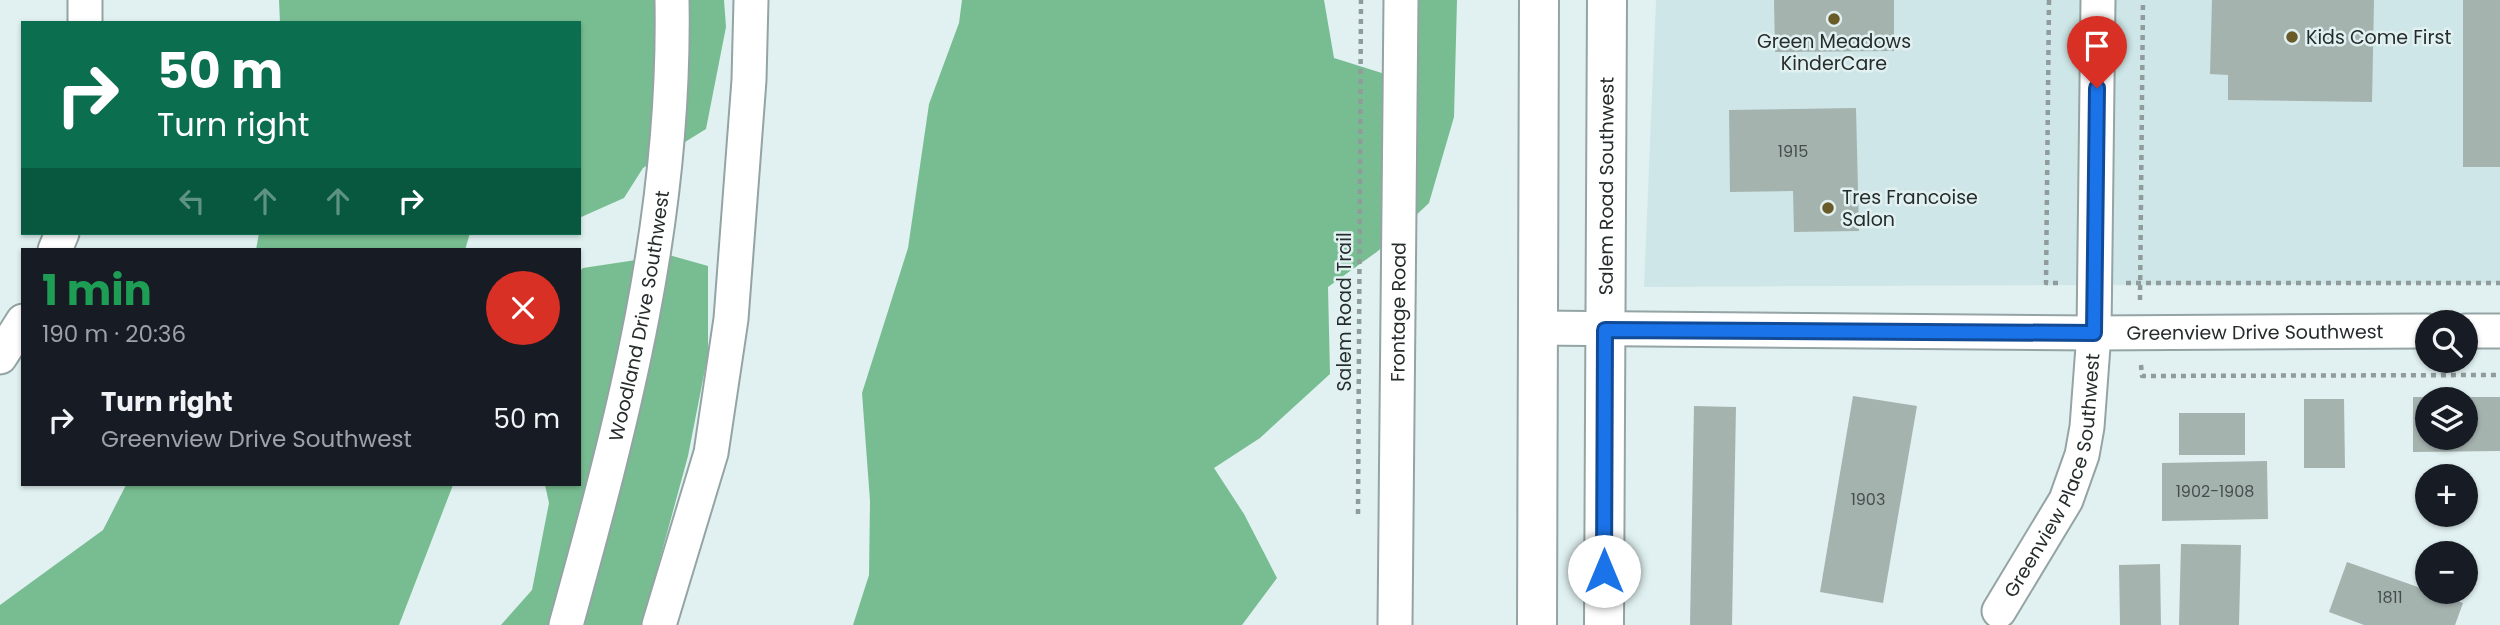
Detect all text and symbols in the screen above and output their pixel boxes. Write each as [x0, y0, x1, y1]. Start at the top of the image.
marker: Green Meadows KinderCare [1826, 11, 1842, 27]
pin [2067, 16, 2127, 88]
place label: Kids Come First [2306, 24, 2451, 51]
icon: arrive [2078, 27, 2116, 65]
place label: Green Meadows KinderCare [1757, 28, 1911, 77]
marker: Kids Come First [2284, 29, 2300, 45]
text: 50 m [157, 37, 283, 105]
icon: right [42, 49, 133, 140]
street label: Salem Road Southwest [1593, 77, 1621, 295]
text: Turn right [157, 102, 309, 147]
house number: 1915 [1778, 140, 1808, 163]
icon: left [173, 182, 211, 220]
icon: ahead [246, 182, 284, 220]
icon: ahead [319, 182, 357, 220]
icon: right [392, 182, 430, 220]
place label: Tres Francoise Salon [1842, 184, 1978, 233]
street label: Woodland Drive Southwest [602, 189, 676, 444]
marker: Tres Francoise Salon [1820, 200, 1836, 216]
street label: Salem Road Trail [1331, 232, 1358, 392]
street label: Frontage Road [1384, 242, 1413, 382]
text: 1 min [42, 261, 152, 320]
button: close [486, 271, 560, 345]
map controls [2415, 310, 2478, 604]
button: search [2415, 310, 2478, 373]
text: 190 m · 20:36 [42, 318, 186, 350]
street label: Greenview Drive Southwest [2126, 318, 2384, 347]
street label: Greenview Place Southwest [1997, 352, 2106, 602]
text: Turn right [101, 384, 233, 420]
button: layers [2415, 387, 2478, 450]
icon: right [42, 401, 80, 439]
text: 50 m [494, 401, 560, 437]
text: Greenview Drive Southwest [101, 423, 412, 455]
button: + [2415, 464, 2478, 527]
house number: 1902-1908 [2176, 480, 2254, 503]
house number: 1903 [1851, 488, 1885, 511]
position arrow [1567, 534, 1641, 608]
button: − [2415, 541, 2478, 604]
house number: 1811 [2377, 586, 2403, 609]

